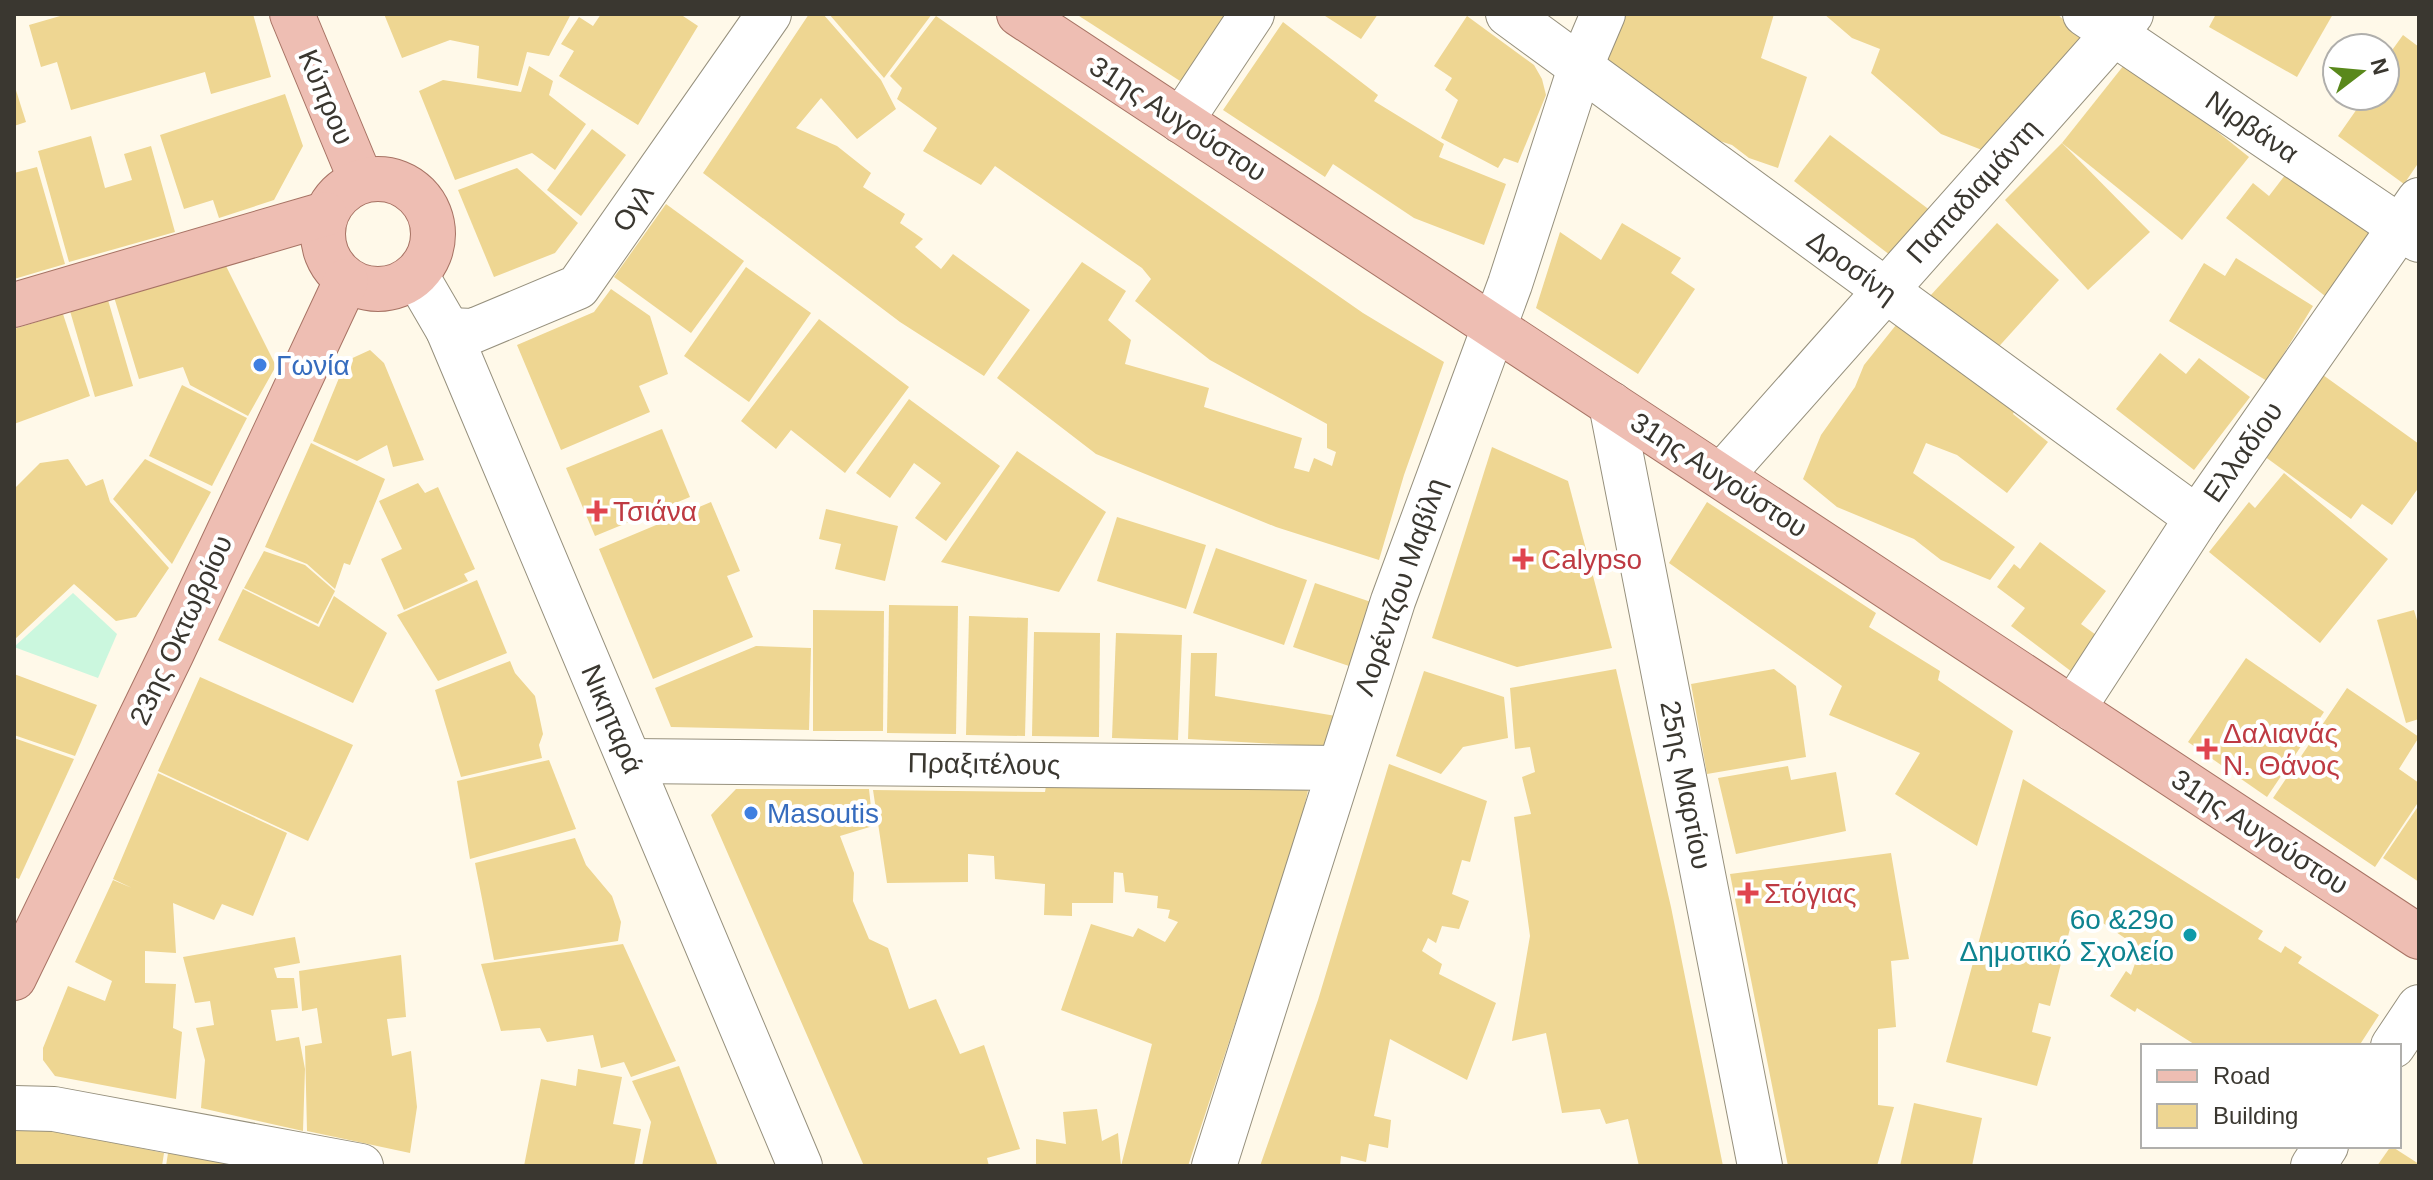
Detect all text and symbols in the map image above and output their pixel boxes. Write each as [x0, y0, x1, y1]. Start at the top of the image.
north arrow [2321, 32, 2401, 112]
street label: Κύπρου [292, 45, 360, 149]
street label: 31ης Αυγούστου [1084, 50, 1272, 188]
text: N [2366, 56, 2394, 78]
street label: Νιρβάνα [2200, 85, 2304, 169]
street label: Παπαδιαμάντη [1900, 113, 2046, 269]
street label: Ογλ [606, 179, 660, 237]
street label: Δροσίνη [1801, 224, 1903, 310]
place label: Γωνία [276, 350, 350, 381]
marker: Γωνία [251, 356, 269, 374]
street label: Ελλαδίου [2197, 396, 2289, 508]
street label: 31ης Αυγούστου [1625, 406, 1813, 544]
street label: Λορέντζου Μαβίλη [1348, 474, 1452, 700]
place label: Τσιάνα [613, 496, 697, 527]
marker: Τσιάνα [588, 502, 606, 520]
street label: 23ης Οκτωβρίου [124, 530, 238, 730]
place label: Calypso [1541, 544, 1642, 575]
marker: Calypso [1512, 548, 1534, 570]
street label: Νικηταρά [575, 660, 649, 778]
street label: 25ης Μαρτίου [1654, 698, 1718, 872]
place label: Δαλιανάς Ν. Θάνος [2223, 718, 2340, 781]
marker: Δαλιανάς Ν. Θάνος [2198, 740, 2216, 758]
street label: Πραξιτέλους [907, 747, 1061, 781]
street label: 31ης Αυγούστου [2166, 763, 2354, 901]
place label: Masoutis [767, 798, 879, 829]
marker: Masoutis [742, 804, 760, 822]
place label: Στόγιας [1764, 878, 1857, 909]
marker: Στόγιας [1739, 884, 1757, 902]
place label: 6ο &29ο Δημοτικό Σχολείο [1960, 904, 2174, 967]
marker: 6ο &29ο Δημοτικό Σχολείο [2181, 926, 2199, 944]
legend [2141, 1044, 2401, 1148]
text: Road [2213, 1062, 2270, 1089]
text: Building [2213, 1102, 2298, 1129]

